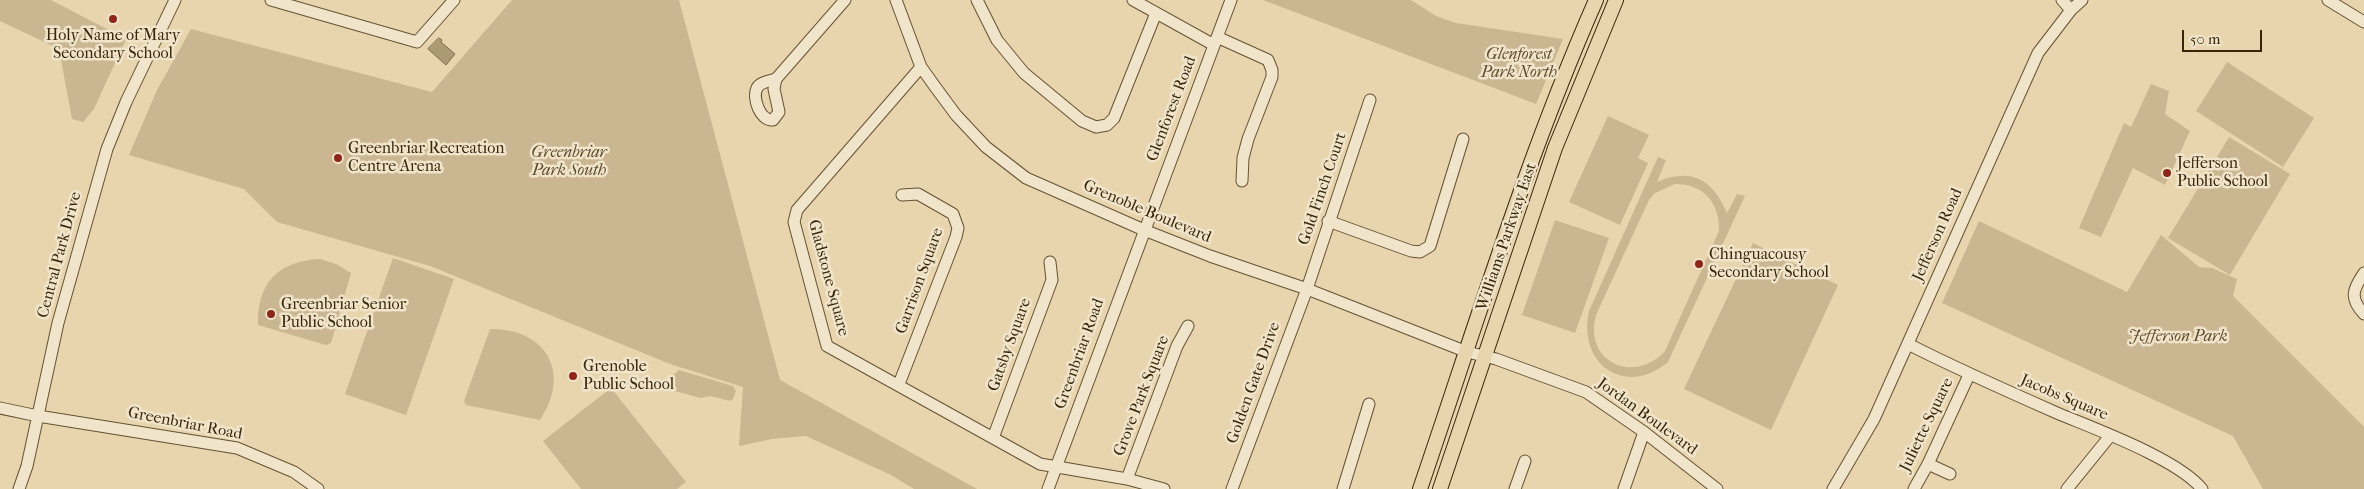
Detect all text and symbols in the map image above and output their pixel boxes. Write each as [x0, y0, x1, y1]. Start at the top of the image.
marker: Holy Name of Mary Secondary School [107, 13, 119, 25]
scale bar [2184, 20, 2264, 52]
place label: Holy Name of Mary Secondary School [46, 26, 180, 64]
text: 50 m [2190, 30, 2220, 48]
park label: Glenforest Park North [1481, 45, 1557, 83]
street label: Glenforest Road [1143, 54, 1201, 164]
street label: Gold Finch Court [1295, 130, 1351, 248]
place label: Greenbriar Recreation Centre Arena [348, 139, 505, 177]
park label: Greenbriar Park South [531, 143, 607, 181]
marker: Greenbriar Recreation Centre Arena [332, 152, 344, 164]
place label: Jefferson Public School [2177, 154, 2268, 192]
street label: Williams Parkway East [1473, 160, 1541, 314]
marker: Jefferson Public School [2161, 167, 2173, 179]
street label: Grenoble Boulevard [1080, 176, 1214, 248]
street label: Jefferson Road [1909, 185, 1967, 285]
street label: Central Park Drive [34, 190, 86, 320]
street label: Gladstone Square [803, 218, 853, 338]
street label: Garrison Square [892, 225, 948, 337]
place label: Chinguacousy Secondary School [1709, 245, 1829, 283]
marker: Chinguacousy Secondary School [1693, 258, 1705, 270]
place label: Greenbriar Senior Public School [281, 295, 406, 333]
street label: Gatsby Square [984, 296, 1036, 394]
street label: Greenbriar Road [1051, 296, 1109, 412]
marker: Greenbriar Senior Public School [265, 308, 277, 320]
street label: Golden Gate Drive [1223, 320, 1285, 446]
park label: Jefferson Park [2128, 327, 2228, 347]
street label: Grove Park Square [1110, 333, 1174, 459]
place label: Grenoble Public School [583, 357, 674, 395]
marker: Grenoble Public School [567, 370, 579, 382]
street label: Jacobs Square [2017, 371, 2111, 425]
street label: Jordan Boulevard [1593, 374, 1701, 460]
street label: Juliette Square [1896, 375, 1958, 475]
street label: Greenbriar Road [126, 403, 244, 445]

